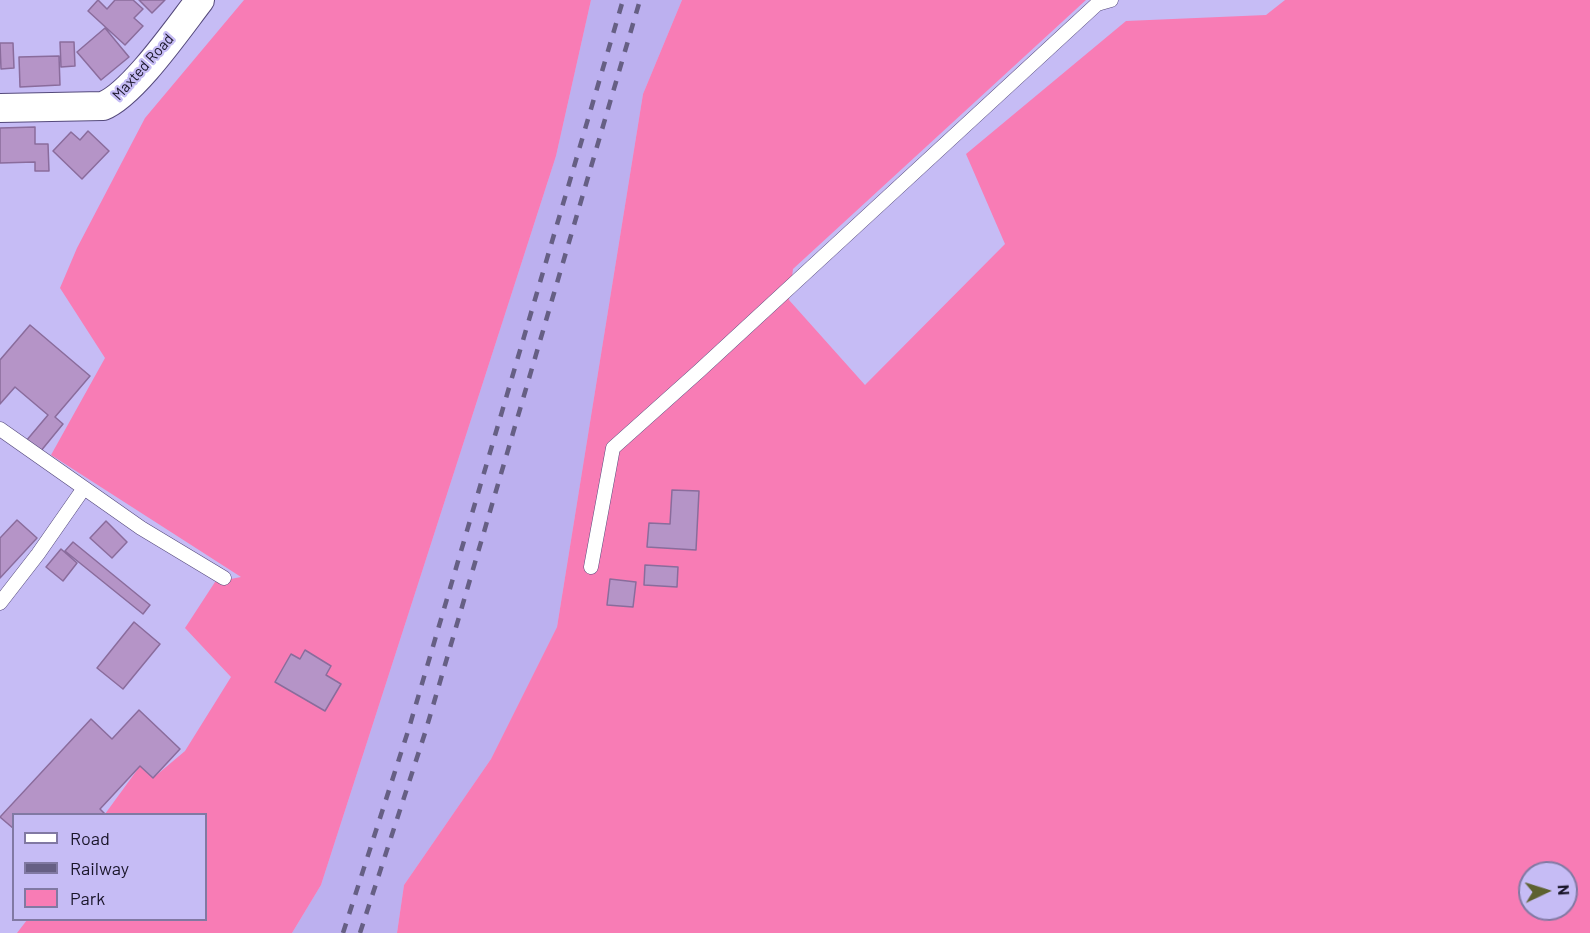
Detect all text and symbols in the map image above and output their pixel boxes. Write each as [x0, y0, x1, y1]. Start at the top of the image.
street label: Maxted Road [108, 30, 178, 104]
legend [12, 813, 207, 921]
text: Road [70, 827, 110, 849]
text: Railway [70, 857, 129, 879]
north arrow [1518, 861, 1578, 921]
text: N [1555, 884, 1574, 896]
text: Park [70, 887, 105, 909]

